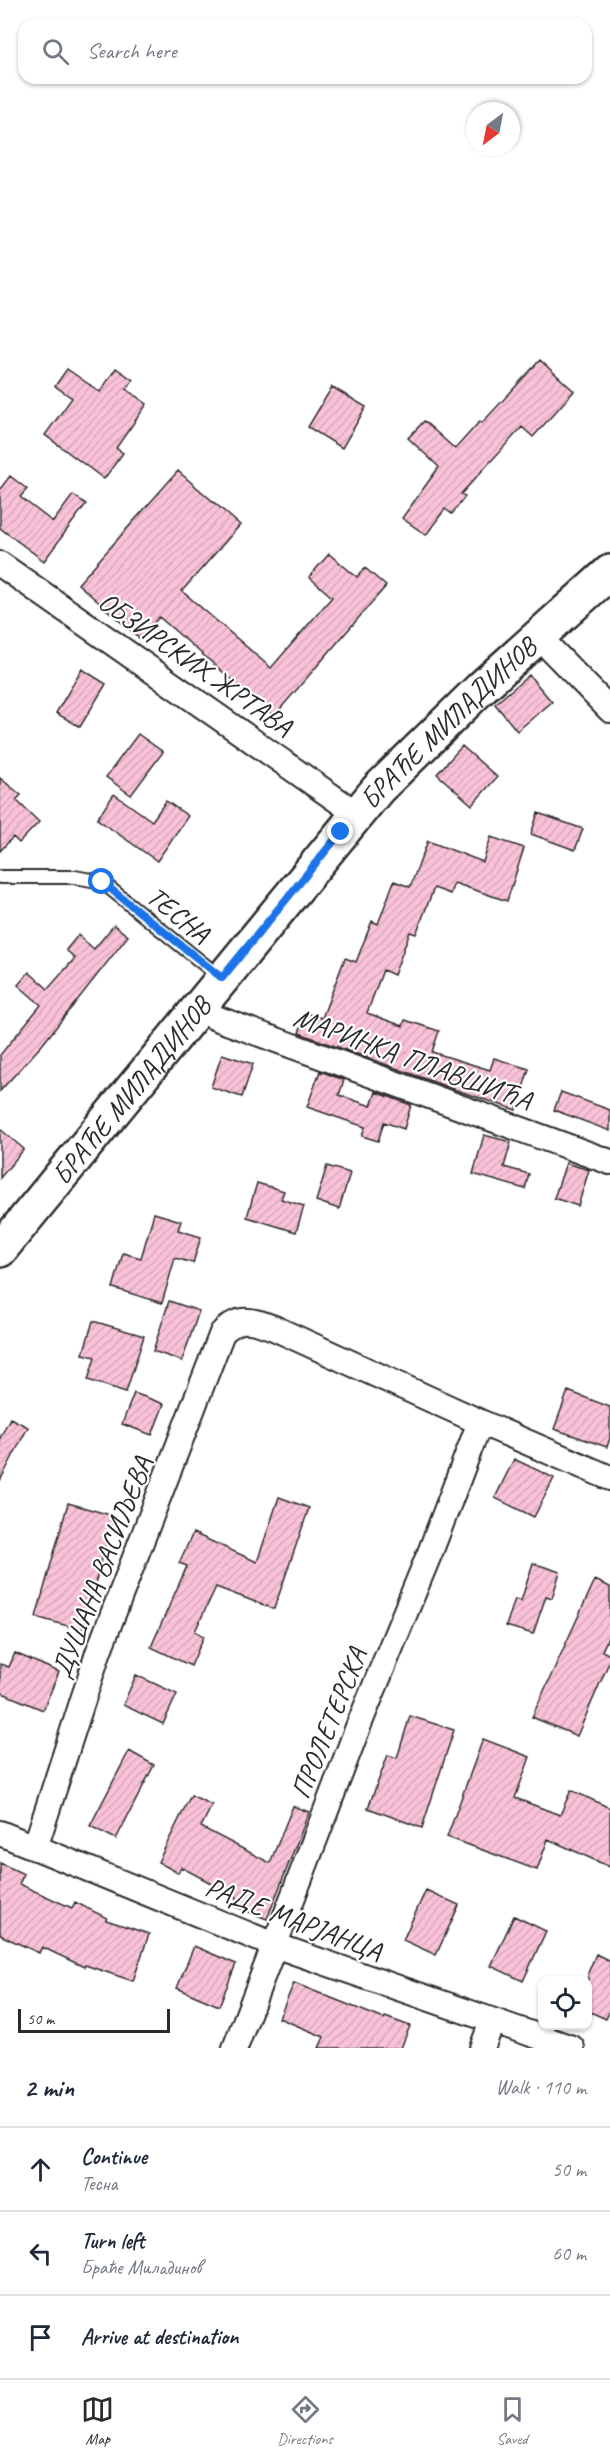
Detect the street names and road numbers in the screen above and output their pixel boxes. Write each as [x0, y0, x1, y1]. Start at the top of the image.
street label: ОБЗИРСКИХ ЖРТАВА [92, 583, 300, 744]
street label: БРАЋЕ МИЛАДИНОВ [352, 628, 546, 816]
street label: ТЕСНА [140, 878, 218, 951]
street label: БРАЋЕ МИЛАДИНОВ [44, 987, 220, 1192]
street label: МАРИНКА ПЛАВШИЋА [289, 999, 538, 1118]
street label: ДУШАНА ВАСИЉЕВА [43, 1451, 160, 1683]
street label: ПРОЛЕТЕРСКА [282, 1641, 375, 1804]
street label: РАДЕ МАРЈАНЦА [201, 1869, 388, 1969]

